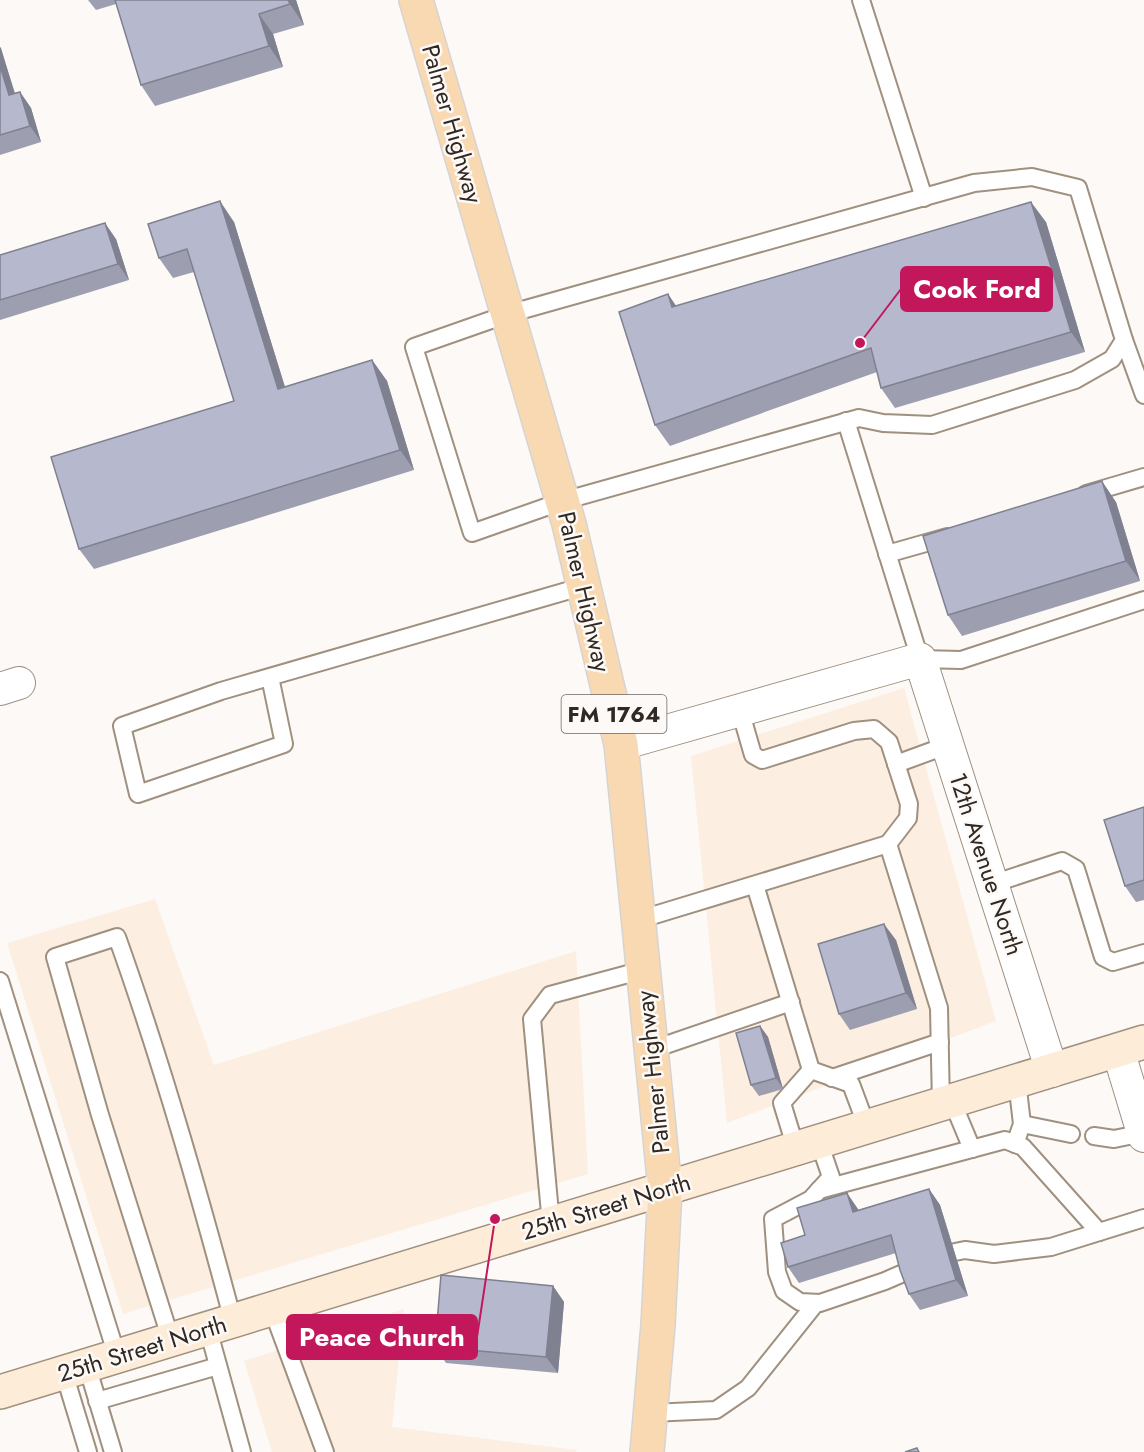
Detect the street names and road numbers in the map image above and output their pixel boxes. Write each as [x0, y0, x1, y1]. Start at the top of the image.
street label: Palmer Highway [413, 40, 492, 208]
street label: Palmer Highway [549, 508, 620, 676]
road number: FM 1764 [562, 695, 666, 733]
street label: 12th Avenue North [940, 768, 1033, 960]
street label: Palmer Highway [626, 988, 678, 1155]
street label: 25th Street North [517, 1164, 695, 1249]
street label: 25th Street North [53, 1306, 231, 1391]

